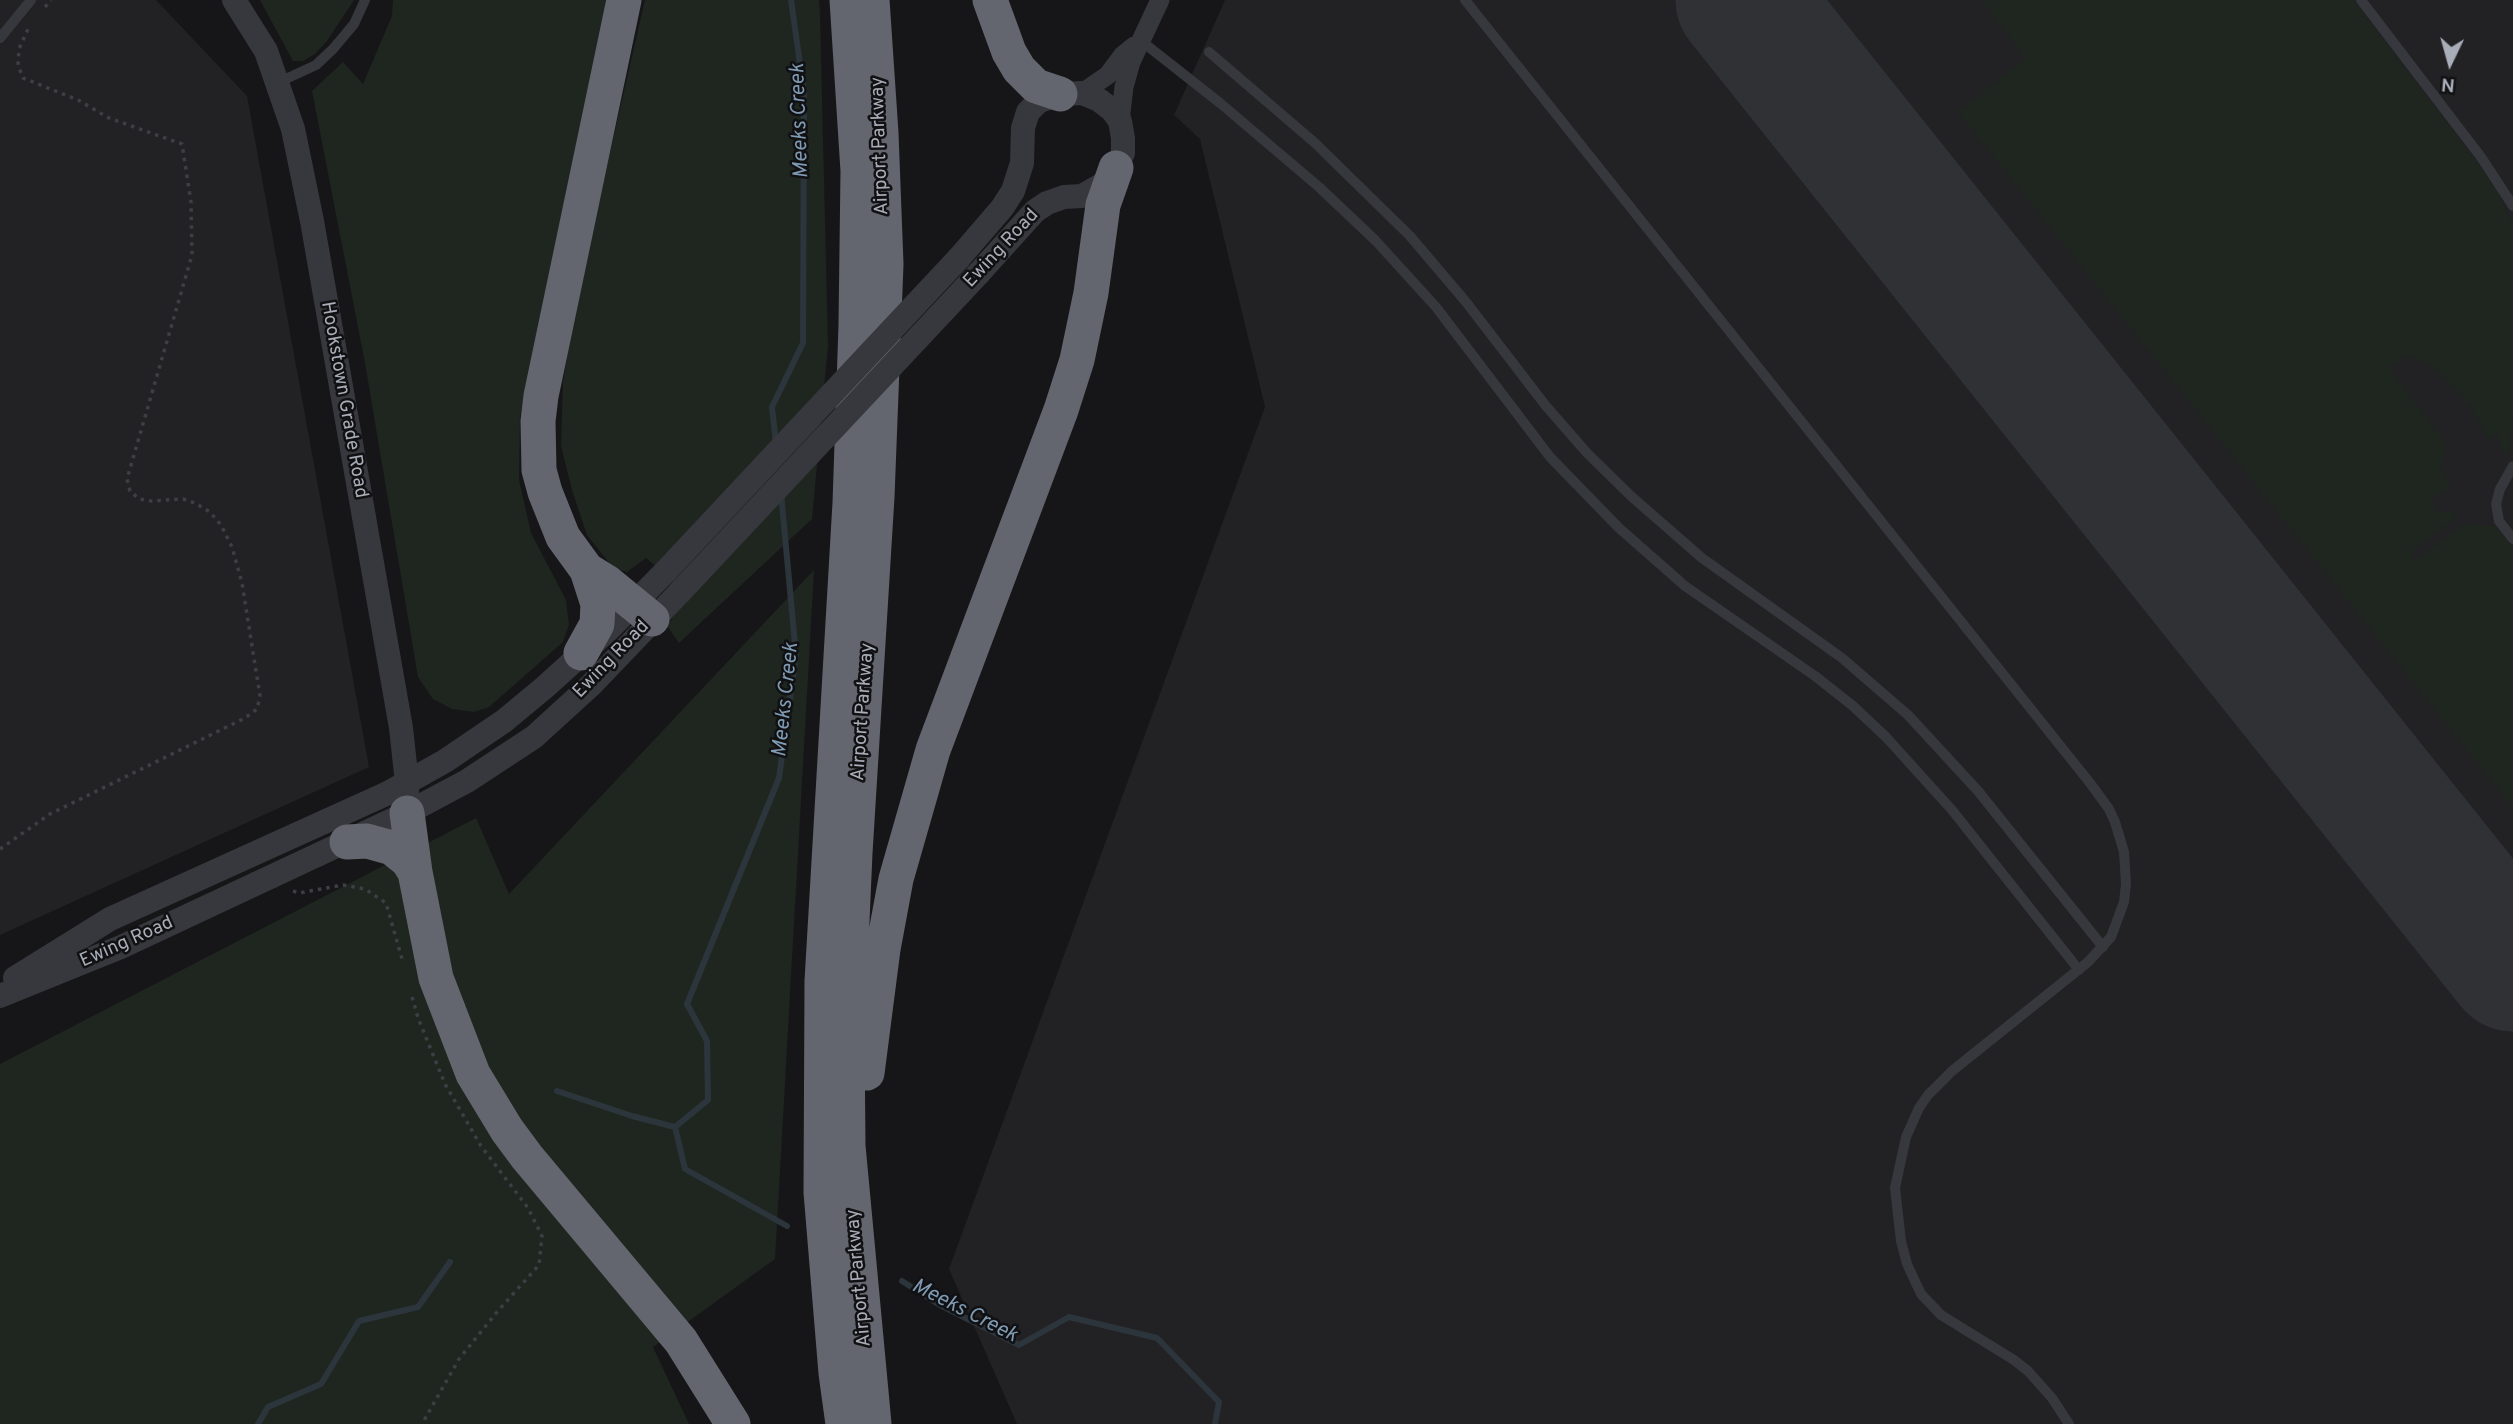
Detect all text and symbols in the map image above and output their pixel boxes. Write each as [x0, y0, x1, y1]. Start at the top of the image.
north arrow [2415, 28, 2485, 98]
water label: Meeks Creek [786, 63, 816, 179]
text: N [2440, 71, 2456, 96]
street label: Airport Parkway [867, 77, 895, 215]
street label: Ewing Road [960, 205, 1044, 293]
street label: Hookstown Grade Road [314, 300, 372, 500]
street label: Ewing Road [569, 616, 655, 704]
water label: Meeks Creek [768, 641, 806, 759]
street label: Airport Parkway [848, 642, 880, 782]
street label: Ewing Road [77, 912, 177, 974]
street label: Airport Parkway [843, 1208, 877, 1348]
water label: Meeks Creek [907, 1275, 1021, 1349]

